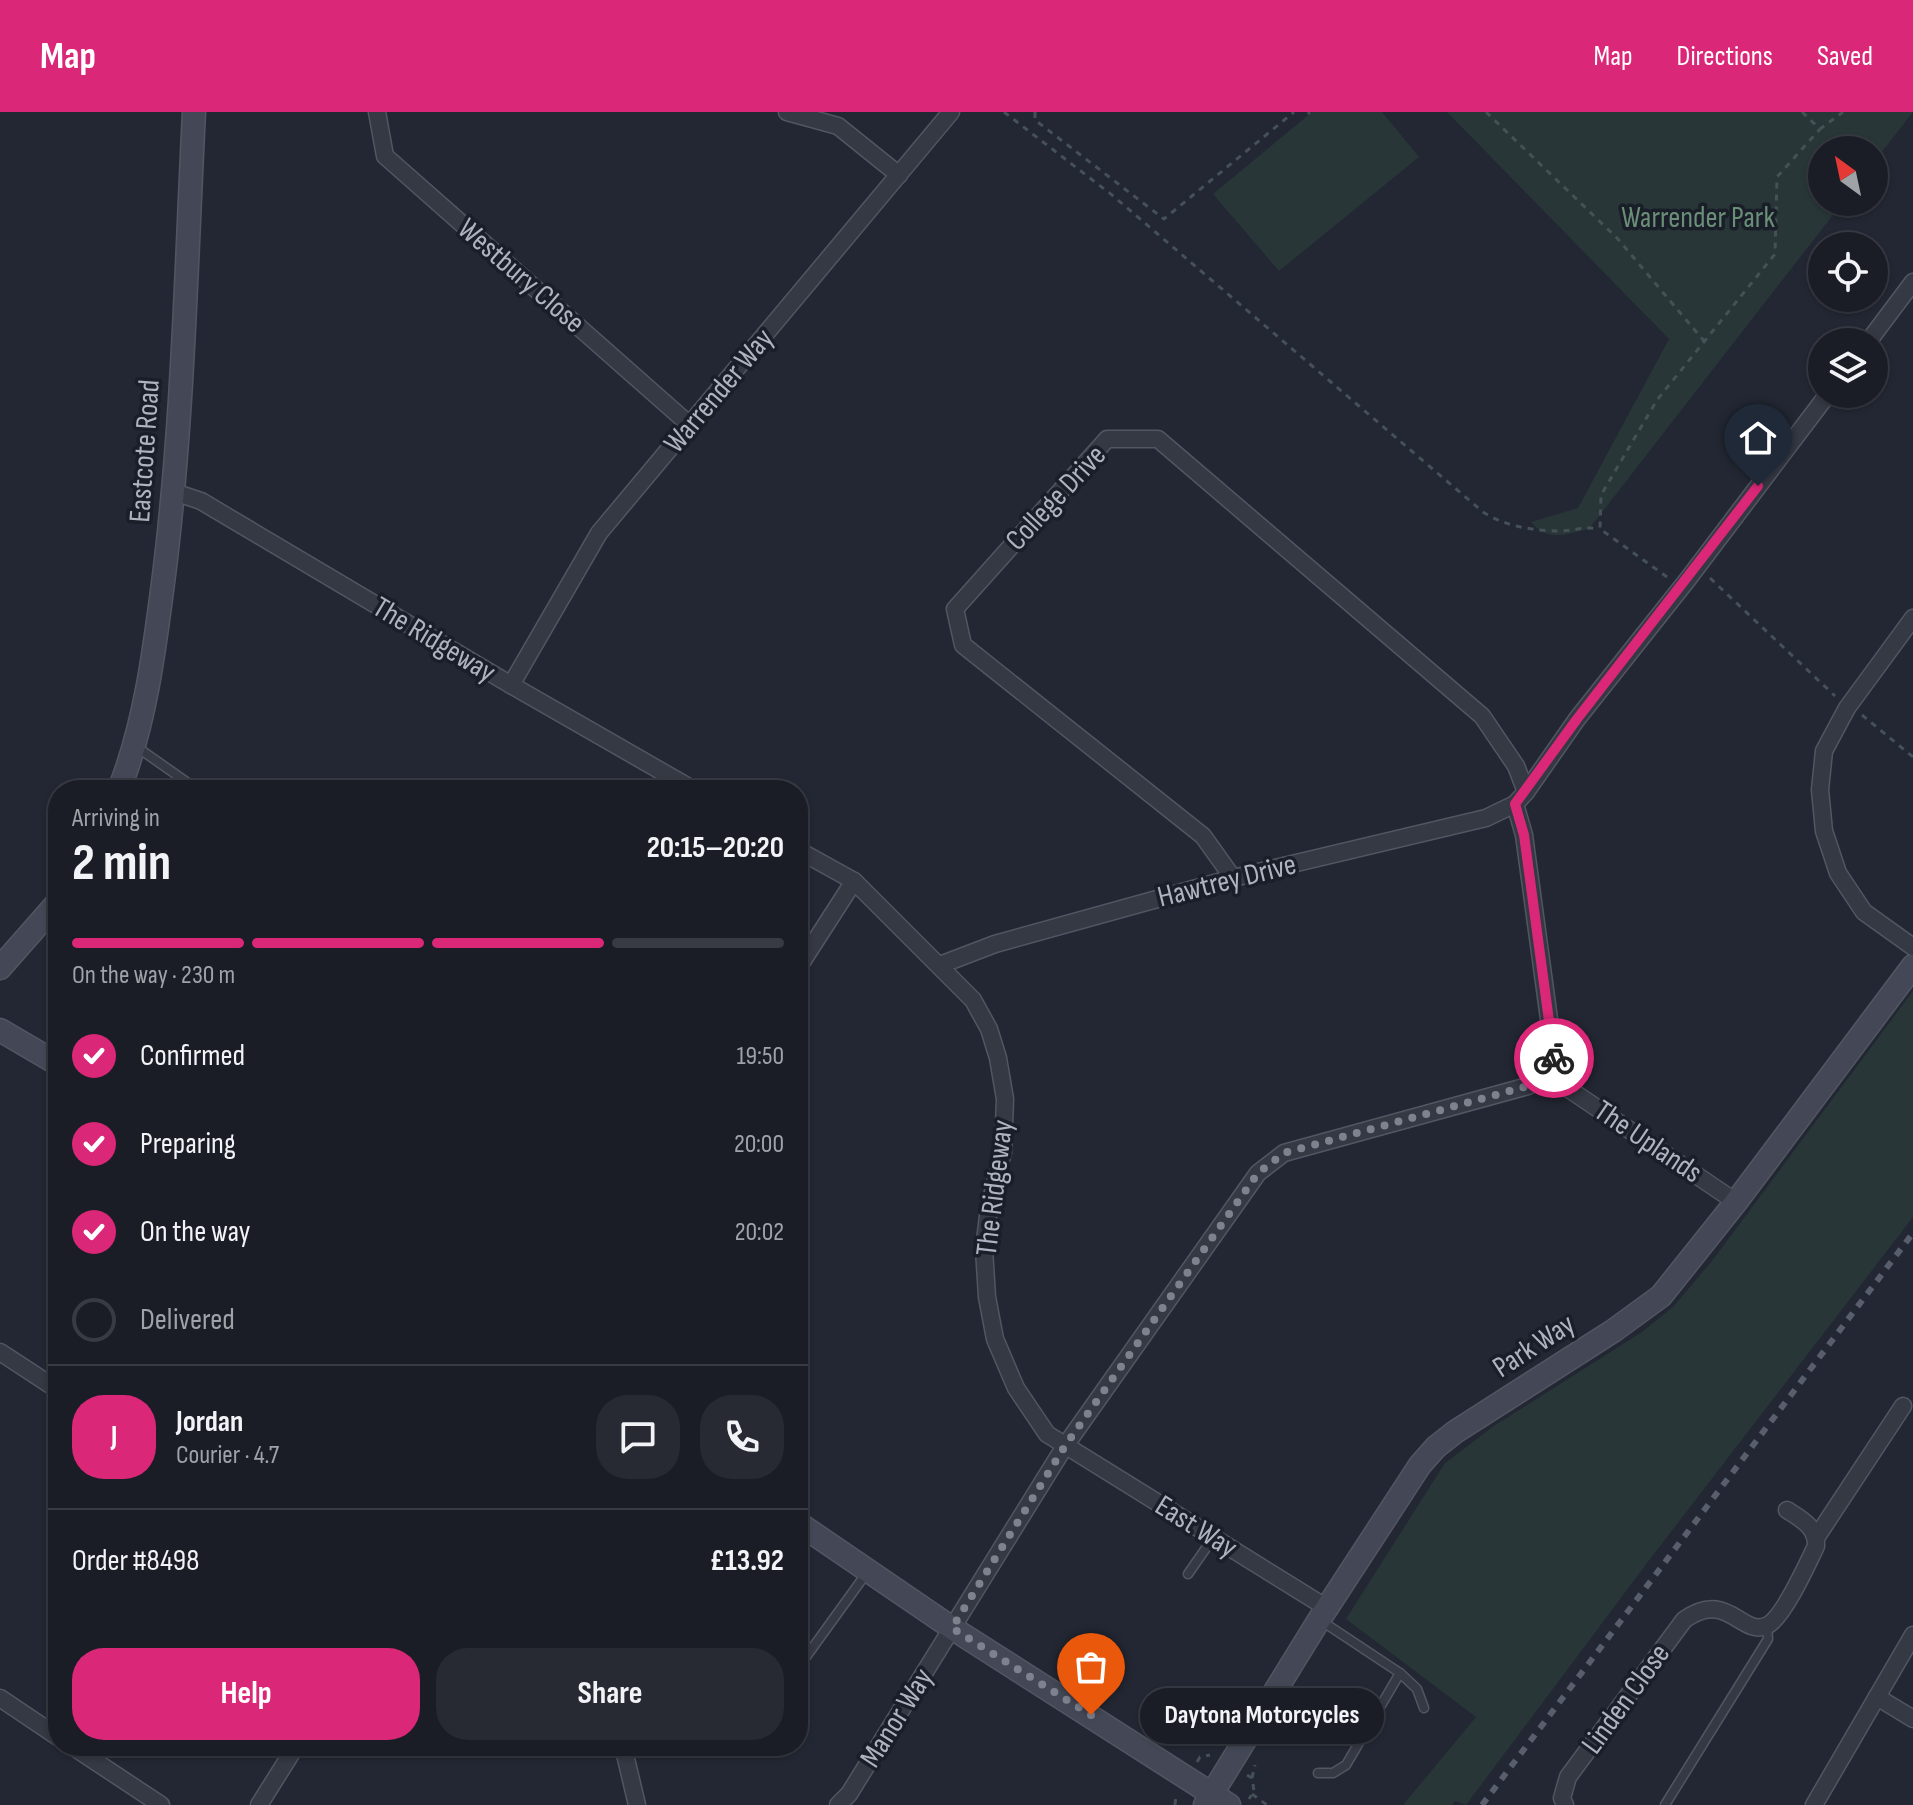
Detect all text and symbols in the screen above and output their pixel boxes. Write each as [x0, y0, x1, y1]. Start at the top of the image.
text: Map [40, 34, 96, 79]
text: Map [1594, 40, 1633, 73]
text: Directions [1677, 40, 1773, 73]
text: Saved [1817, 40, 1873, 73]
north arrow [1808, 136, 1888, 216]
map controls [1808, 136, 1888, 408]
park label: Warrender Park [1621, 200, 1775, 236]
street label: Westbury Close [450, 211, 592, 341]
button: locate [1808, 232, 1888, 312]
street label: Warrender Way [657, 321, 782, 461]
button: layers [1808, 328, 1888, 408]
street label: Eastcote Road [122, 378, 168, 524]
pin [1724, 404, 1792, 486]
icon: home [1736, 416, 1780, 460]
street label: College Drive [998, 438, 1114, 558]
street label: The Ridgeway [366, 589, 502, 691]
text: Arriving in [72, 803, 160, 834]
text: 20:15–20:20 [647, 830, 784, 866]
text: 2 min [72, 832, 171, 895]
street label: Hawtrey Drive [1154, 846, 1300, 916]
text: On the way · 230 m [72, 960, 235, 991]
courier [1514, 1018, 1594, 1098]
icon: check [72, 1034, 116, 1078]
icon: bike [1532, 1036, 1576, 1080]
text: Confirmed [140, 1038, 245, 1074]
text: 19:50 [736, 1041, 784, 1072]
street label: The Uplands [1587, 1093, 1709, 1191]
street label: The Ridgeway [969, 1118, 1021, 1258]
icon: check [72, 1122, 116, 1166]
text: Preparing [140, 1126, 236, 1162]
text: 20:00 [734, 1129, 784, 1160]
icon: check [72, 1210, 116, 1254]
text: On the way [140, 1214, 250, 1250]
text: 20:02 [735, 1217, 784, 1248]
text: Delivered [140, 1302, 235, 1338]
street label: Park Way [1486, 1306, 1582, 1386]
button: chat [596, 1395, 680, 1479]
button: phone [700, 1395, 784, 1479]
text: Jordan [176, 1404, 243, 1440]
text: J [111, 1419, 117, 1455]
text: Courier · 4.7 [176, 1440, 279, 1471]
street label: East Way [1148, 1488, 1244, 1566]
text: Order #8498 [72, 1543, 199, 1579]
text: £13.92 [710, 1543, 784, 1579]
pin [1057, 1633, 1125, 1715]
street label: Linden Close [1574, 1637, 1678, 1761]
icon: bag [1069, 1645, 1113, 1689]
button: Help [72, 1648, 420, 1740]
button: Share [436, 1648, 784, 1740]
street label: Manor Way [853, 1662, 942, 1774]
callout: Daytona Motorcycles [1139, 1687, 1383, 1743]
text: Daytona Motorcycles [1164, 1700, 1360, 1731]

